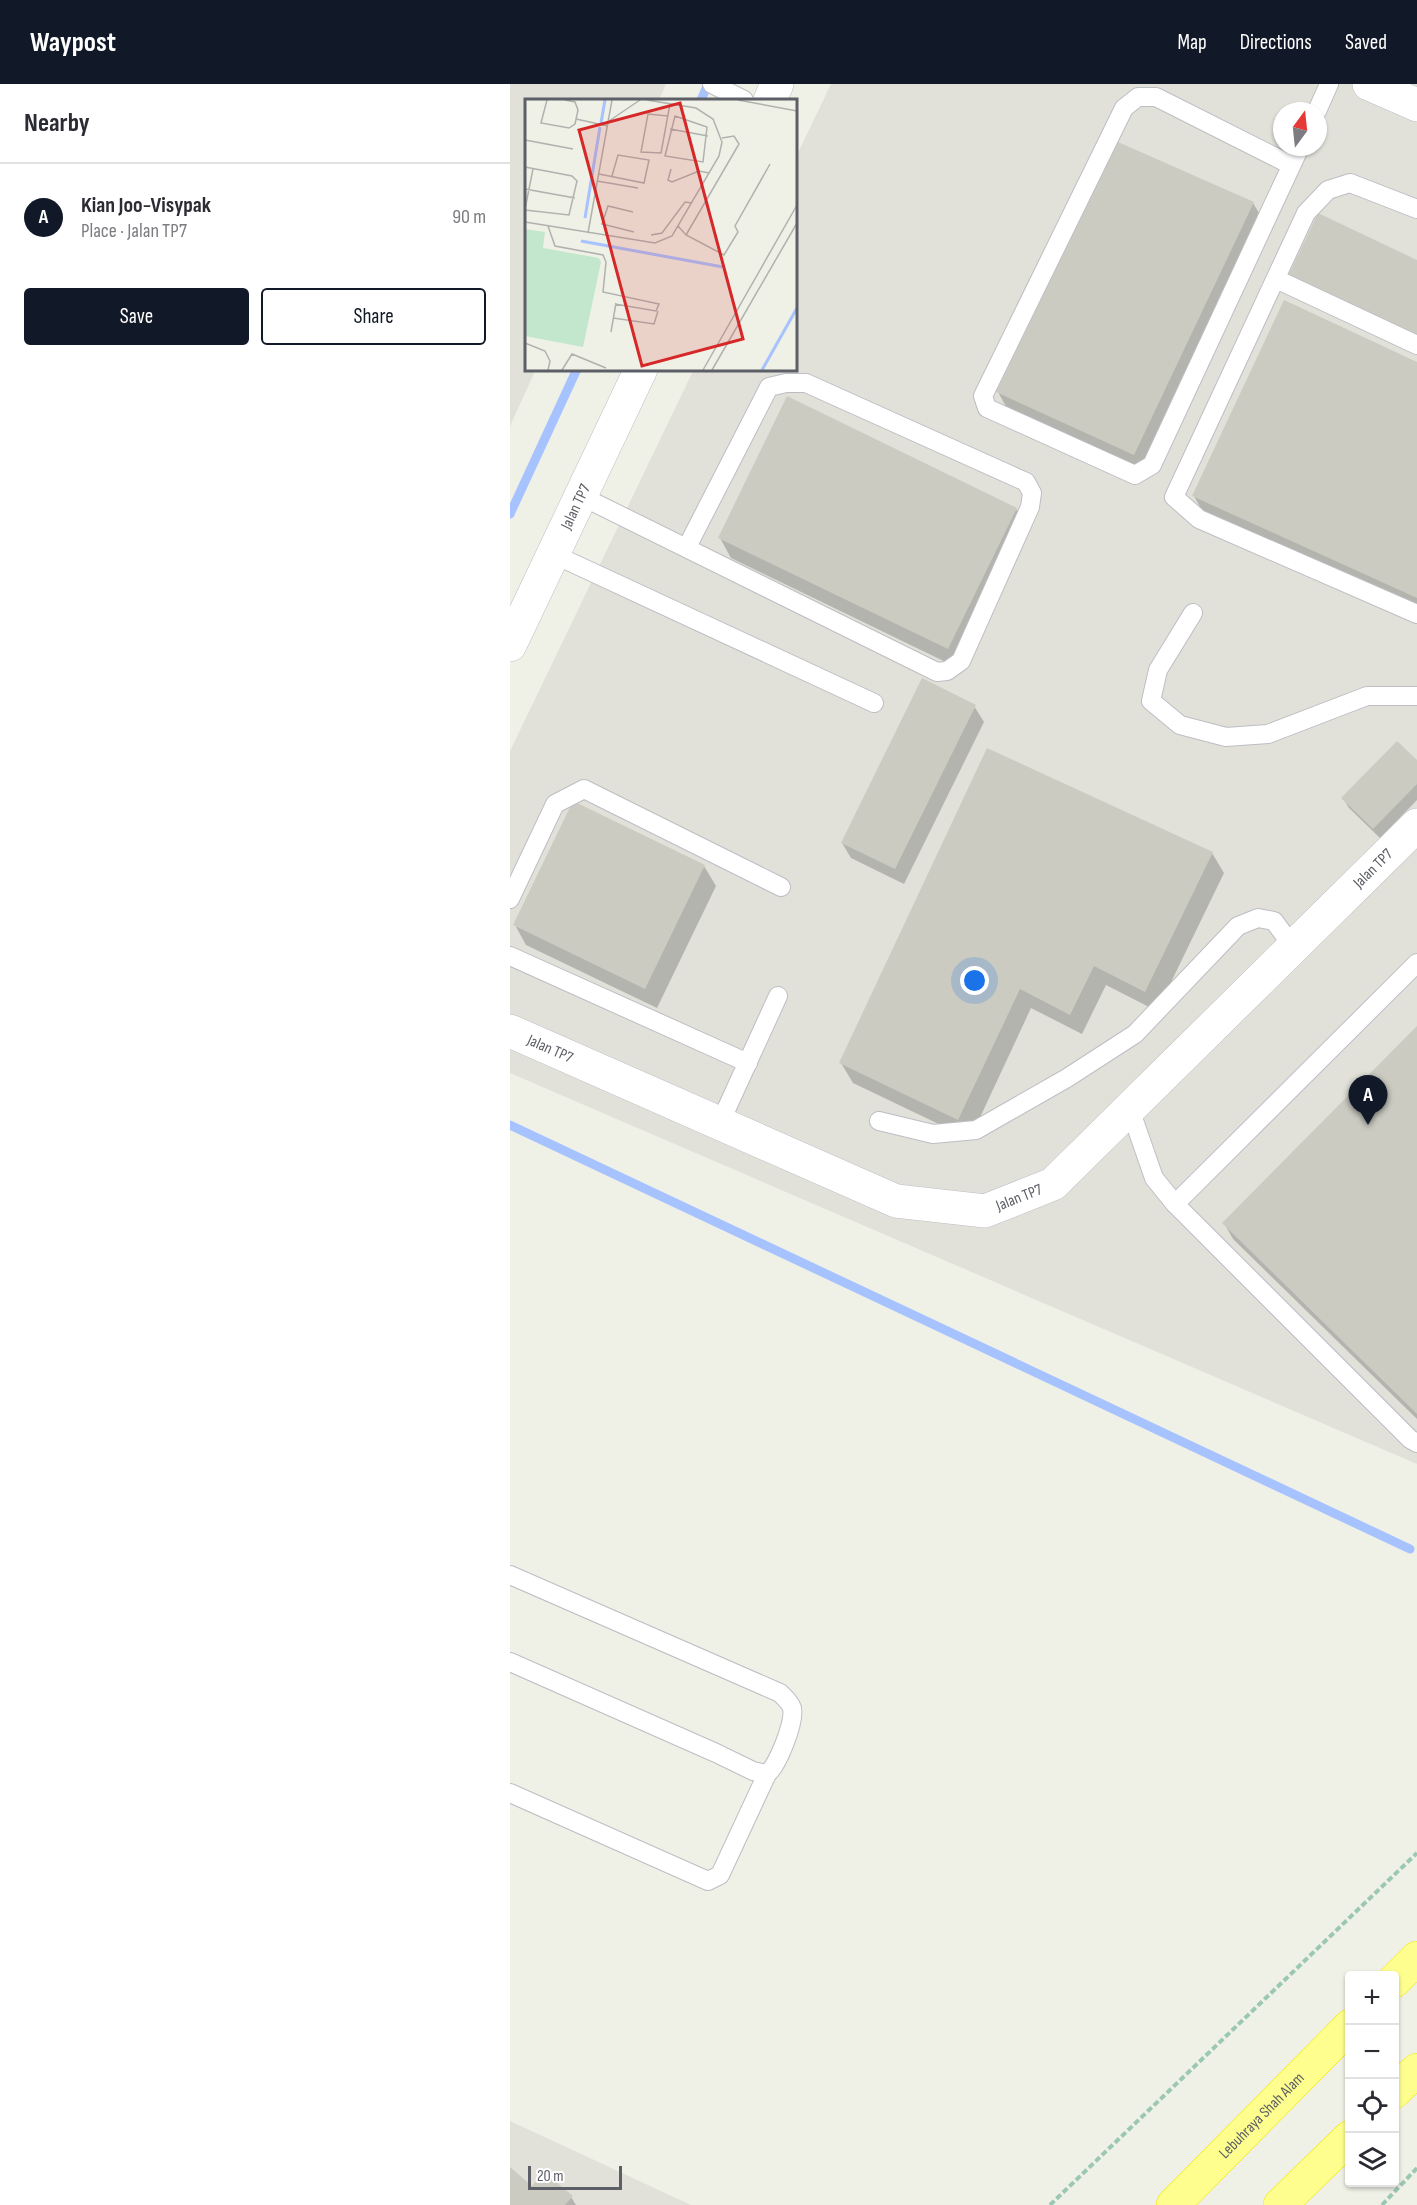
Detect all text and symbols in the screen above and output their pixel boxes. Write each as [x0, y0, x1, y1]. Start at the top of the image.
text: Waypost [30, 26, 116, 59]
text: Map [1177, 30, 1207, 55]
text: Directions [1240, 30, 1312, 55]
text: Saved [1345, 30, 1387, 55]
inset map [525, 99, 796, 370]
north arrow [1273, 102, 1327, 156]
text: Nearby [24, 108, 90, 139]
text: Kian Joo-Visypak [81, 192, 211, 219]
text: A [39, 205, 48, 229]
text: 90 m [452, 205, 486, 229]
text: Place · Jalan TP7 [81, 219, 187, 243]
button: Save [24, 288, 249, 345]
button: Share [261, 288, 486, 345]
street label: Jalan TP7 [556, 481, 595, 533]
street label: Jalan TP7 [1349, 844, 1397, 893]
your location [960, 966, 989, 995]
street label: Jalan TP7 [524, 1030, 577, 1067]
pin: A [1348, 1076, 1388, 1125]
street label: Jalan TP7 [992, 1180, 1045, 1216]
map controls [1345, 1971, 1399, 2187]
button: + [1345, 1971, 1399, 2025]
button: − [1345, 2025, 1399, 2079]
street label: Lebuhraya Shah Alam [1215, 2068, 1308, 2162]
button: locate [1345, 2079, 1399, 2133]
button: layers [1345, 2133, 1399, 2187]
scale bar [528, 2163, 622, 2190]
text: 20 m [537, 2167, 564, 2186]

